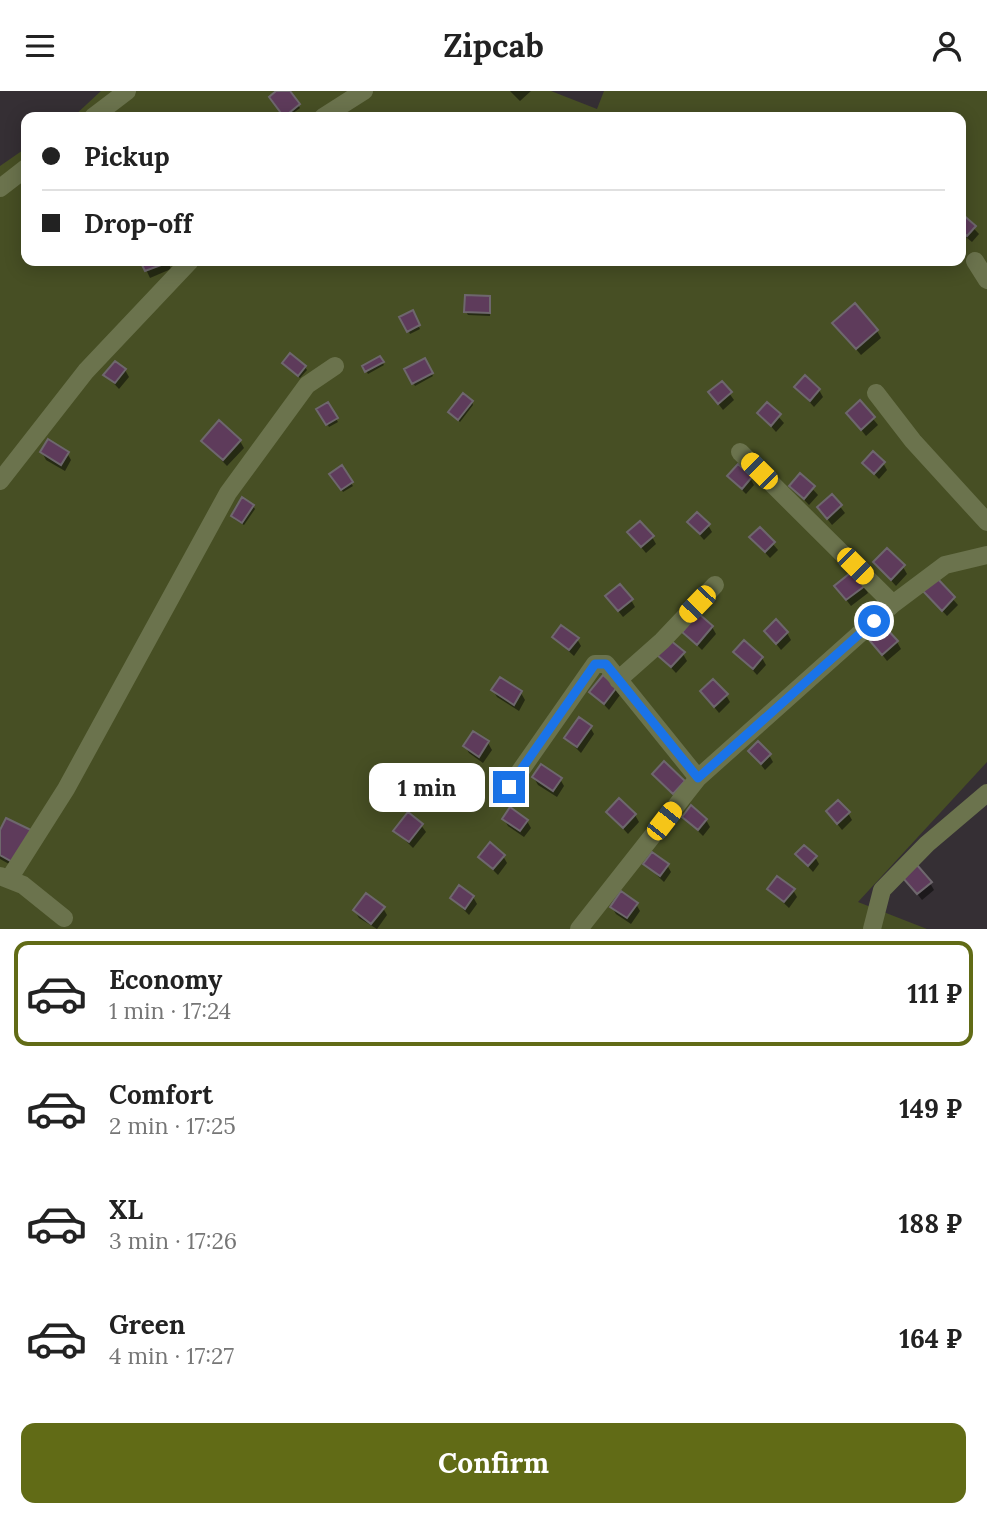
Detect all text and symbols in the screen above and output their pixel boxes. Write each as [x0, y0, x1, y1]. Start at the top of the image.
text: Zipcab [443, 25, 544, 66]
icon: menu [21, 27, 59, 65]
icon: person [928, 27, 966, 65]
text: Pickup [84, 140, 170, 173]
text: Drop-off [84, 207, 192, 240]
car [737, 449, 782, 493]
car [833, 544, 878, 588]
car [675, 582, 720, 626]
route start [858, 605, 890, 637]
callout: 1 min [369, 763, 484, 811]
route end [493, 771, 525, 803]
text: 1 min [398, 773, 456, 802]
car [643, 798, 686, 844]
icon: car [25, 962, 88, 1025]
text: Economy [109, 963, 222, 996]
text: 111 ₽ [907, 977, 962, 1010]
text: 1 min · 17:24 [109, 996, 231, 1025]
icon: car [25, 1077, 88, 1140]
text: Comfort [109, 1078, 213, 1111]
text: 149 ₽ [899, 1092, 962, 1125]
text: 2 min · 17:25 [109, 1111, 236, 1140]
icon: car [25, 1192, 88, 1255]
text: XL [109, 1193, 143, 1226]
text: 188 ₽ [899, 1207, 962, 1240]
text: 3 min · 17:26 [109, 1226, 237, 1255]
icon: car [25, 1307, 88, 1370]
text: Green [109, 1308, 185, 1341]
text: 164 ₽ [899, 1322, 962, 1355]
text: 4 min · 17:27 [109, 1341, 234, 1370]
button: Confirm [21, 1423, 966, 1503]

